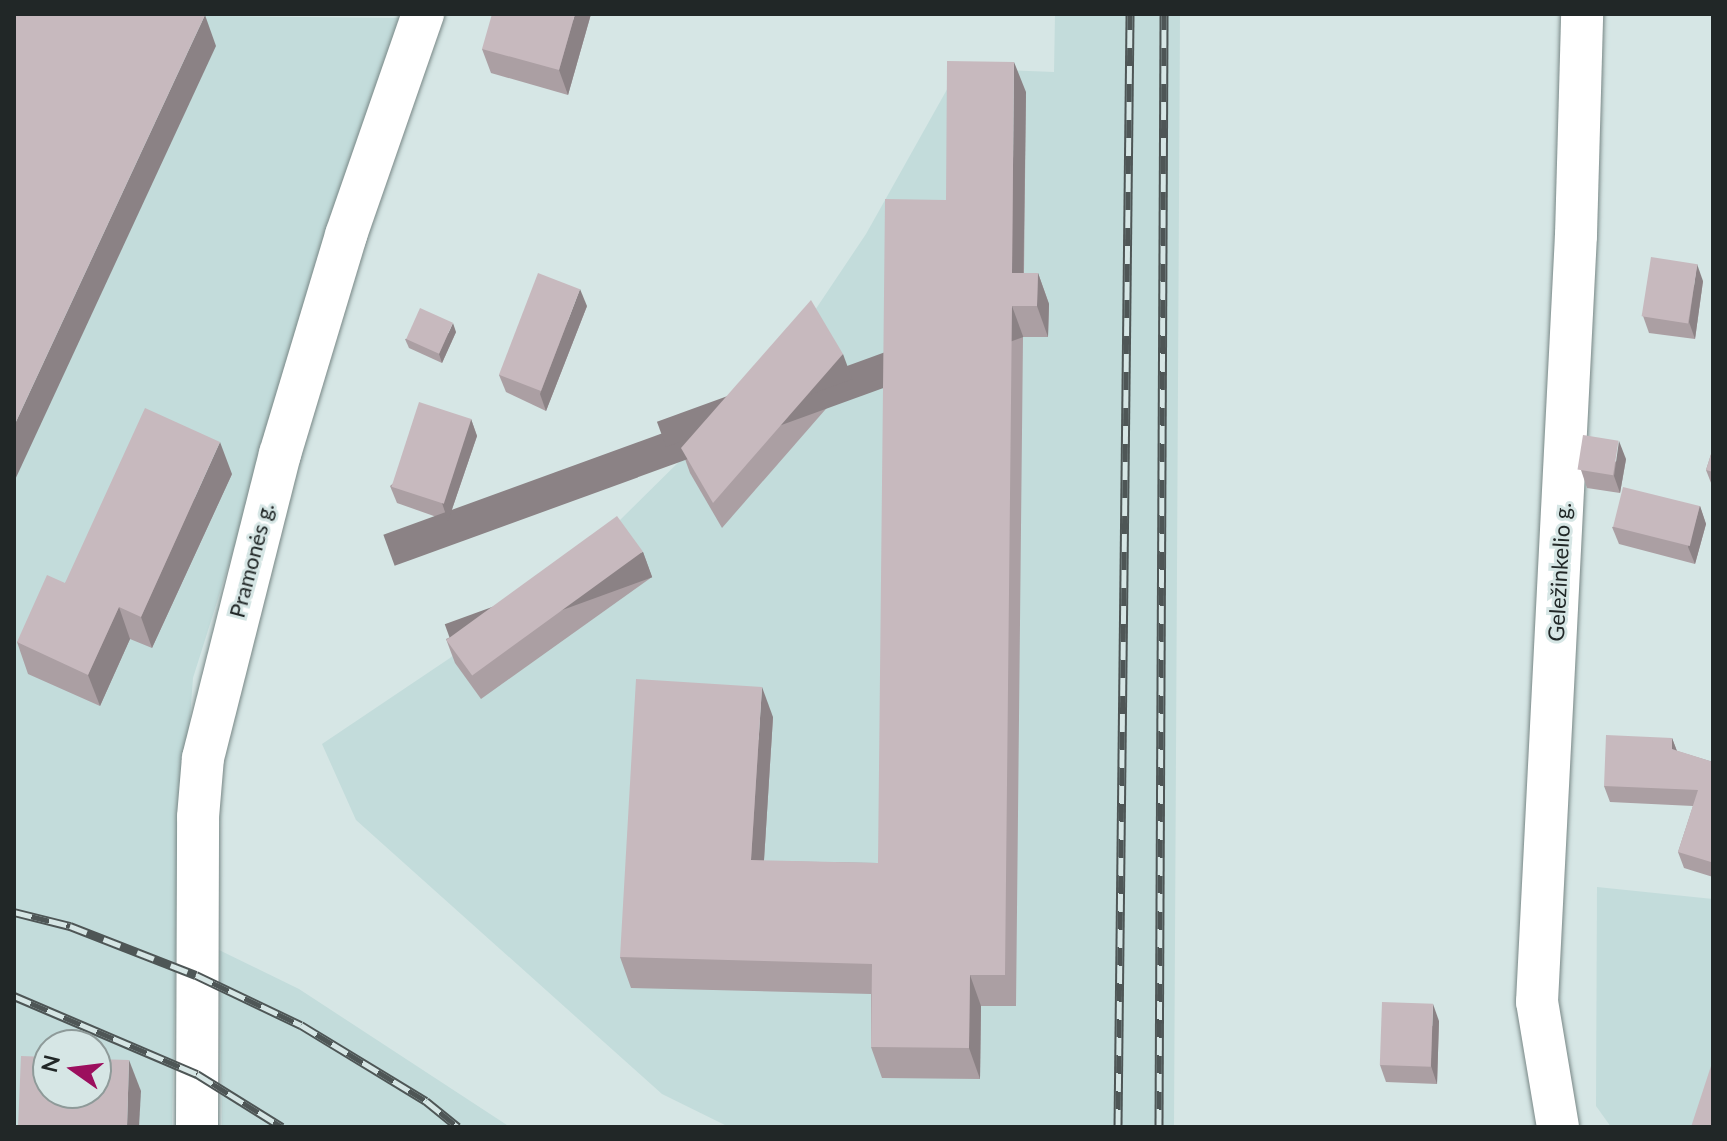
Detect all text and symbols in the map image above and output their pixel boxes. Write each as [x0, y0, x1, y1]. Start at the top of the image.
street label: Pramonės g. [223, 500, 279, 620]
street label: Geležinkelio g. [1542, 502, 1576, 642]
north arrow [32, 1029, 112, 1109]
text: N [35, 1052, 65, 1075]

